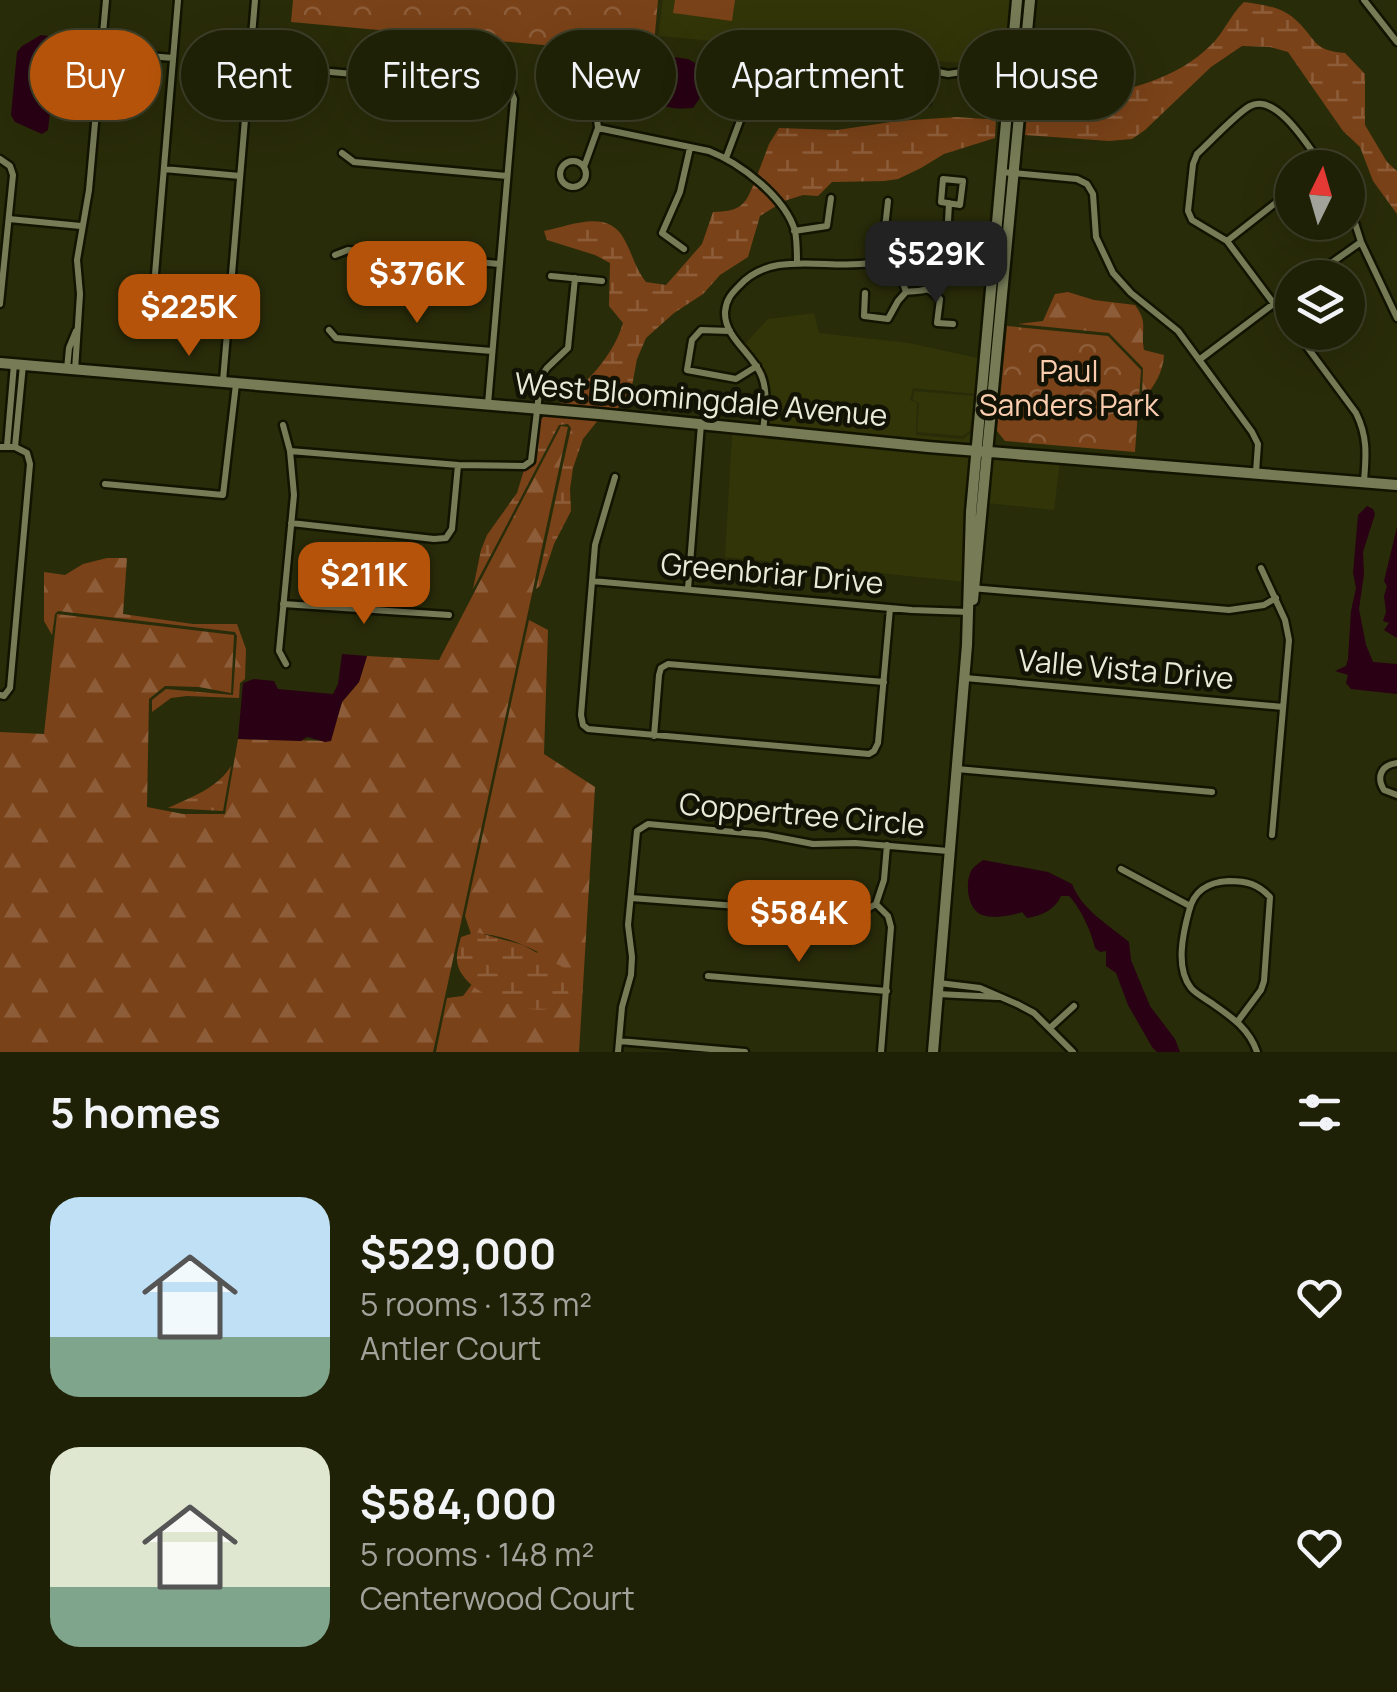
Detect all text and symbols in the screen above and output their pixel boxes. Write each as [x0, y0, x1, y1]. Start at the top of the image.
chip: Buy [30, 30, 161, 120]
chip: Rent [181, 30, 328, 120]
chip: Filters [348, 30, 516, 120]
chip: New [536, 30, 676, 120]
chip: Apartment [696, 30, 939, 120]
chip: House [959, 30, 1134, 120]
north arrow [1275, 150, 1365, 240]
map controls [1275, 150, 1365, 350]
pin: $529K [866, 221, 1006, 306]
text: $529K [887, 231, 985, 275]
pin: $376K [347, 241, 487, 326]
text: $376K [369, 251, 465, 295]
button: layers [1275, 260, 1365, 350]
pin: $225K [119, 274, 259, 359]
text: $225K [140, 284, 238, 328]
park label: Paul Sanders Park [979, 350, 1160, 425]
street label: West Bloomingdale Avenue [513, 362, 889, 435]
pin: $211K [294, 542, 434, 627]
street label: Greenbriar Drive [659, 542, 885, 603]
text: $211K [320, 552, 408, 596]
street label: Valle Vista Drive [1017, 639, 1236, 698]
street label: Coppertree Circle [678, 782, 927, 845]
pin: $584K [729, 880, 869, 965]
text: $584K [750, 890, 848, 934]
text: 5 homes [50, 1083, 221, 1141]
icon: filters [1292, 1085, 1347, 1140]
text: $529,000 [360, 1224, 556, 1282]
icon: home [130, 1237, 250, 1357]
icon: heart [1292, 1270, 1347, 1325]
text: 5 rooms · 133 m² [360, 1282, 592, 1326]
text: Antler Court [360, 1326, 541, 1370]
text: $584,000 [360, 1474, 557, 1532]
icon: home [130, 1487, 250, 1607]
icon: heart [1292, 1520, 1347, 1575]
text: 5 rooms · 148 m² [360, 1532, 594, 1576]
text: Centerwood Court [360, 1576, 635, 1620]

